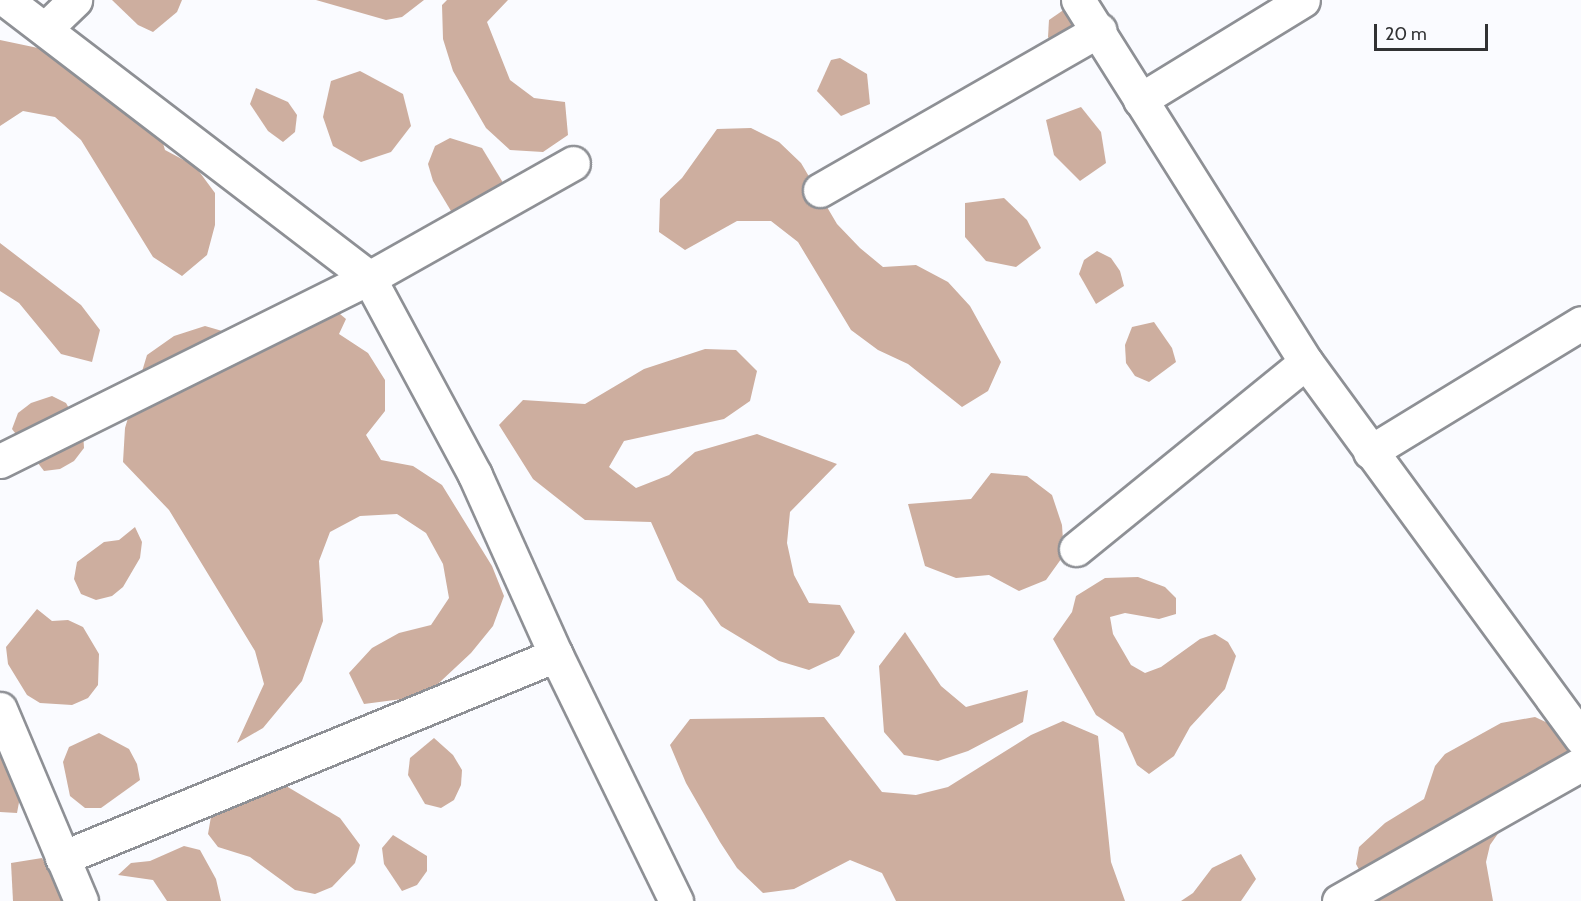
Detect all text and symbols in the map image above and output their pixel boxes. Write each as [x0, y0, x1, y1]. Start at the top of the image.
scale bar [1377, 12, 1491, 50]
text: 20 m [1385, 23, 1427, 45]

